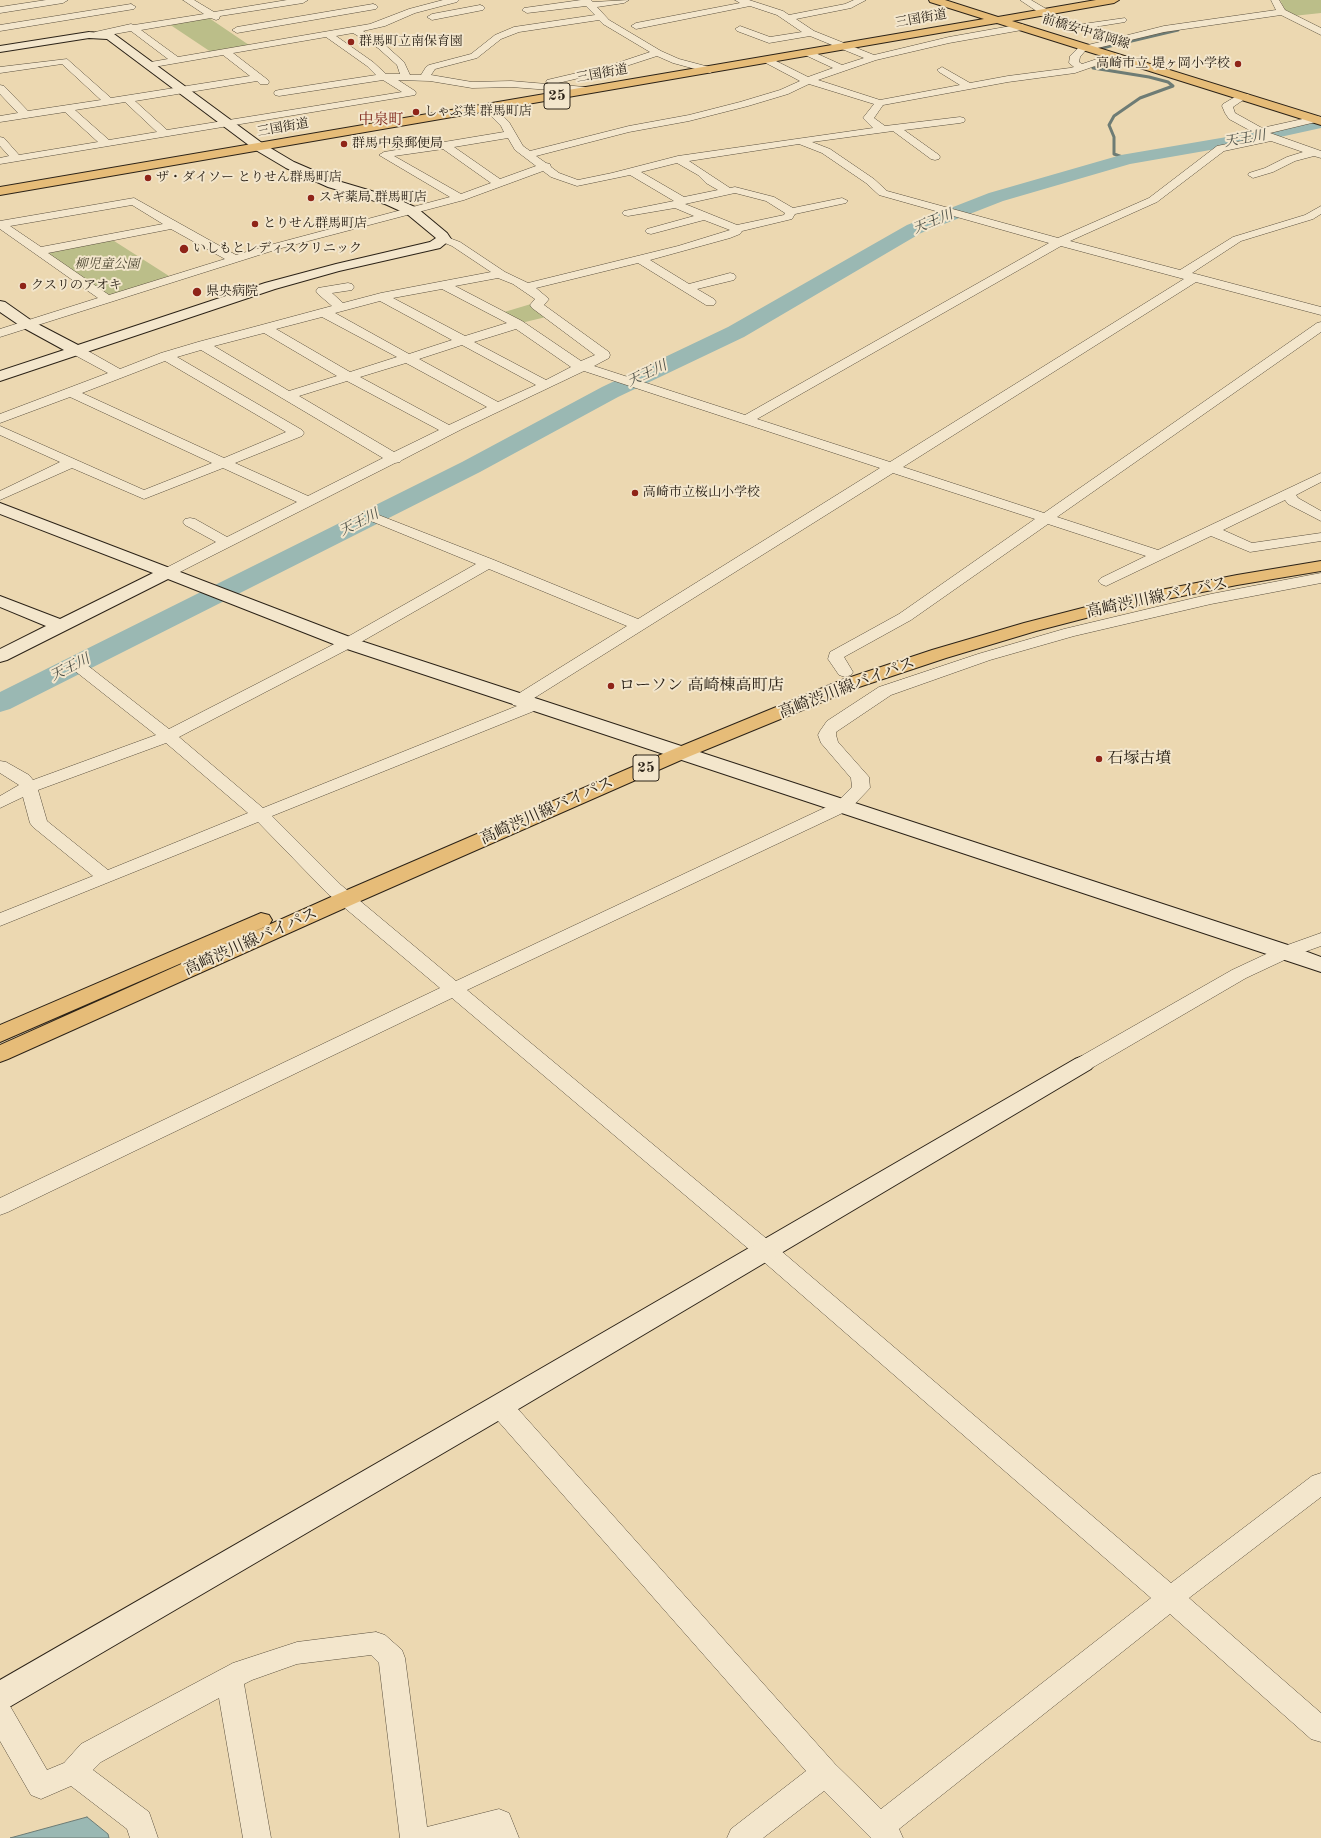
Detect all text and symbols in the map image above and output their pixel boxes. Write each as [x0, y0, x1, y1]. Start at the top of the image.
street label: 三国街道 [894, 7, 948, 31]
street label: 前橋安中富岡線 [1040, 11, 1132, 53]
place label: 群馬町立南保育園 [359, 34, 463, 50]
marker: 群馬町立南保育園 [346, 37, 356, 47]
place label: 高崎市立 堤ヶ岡小学校 [1096, 56, 1230, 72]
marker: 高崎市立 堤ヶ岡小学校 [1233, 59, 1243, 69]
street label: 三国街道 [575, 62, 629, 86]
road number: 25 [544, 83, 570, 109]
place label: しゃぶ葉 群馬町店 [424, 104, 532, 120]
marker: しゃぶ葉 群馬町店 [411, 107, 421, 117]
district label: 中泉町 [359, 111, 403, 129]
street label: 三国街道 [256, 116, 310, 140]
water label: 天王川 [1223, 127, 1267, 151]
place label: 群馬中泉郵便局 [352, 136, 443, 152]
marker: 群馬中泉郵便局 [339, 139, 349, 149]
place label: ザ・ダイソー とりせん群馬町店 [156, 170, 342, 186]
marker: ザ・ダイソー とりせん群馬町店 [143, 173, 153, 183]
place label: スギ薬局 群馬町店 [319, 190, 427, 206]
marker: スギ薬局 群馬町店 [306, 193, 316, 203]
water label: 天王川 [910, 206, 956, 238]
place label: とりせん群馬町店 [263, 216, 367, 232]
marker: とりせん群馬町店 [250, 219, 260, 229]
place label: いしもとレディスクリニック [193, 241, 362, 257]
marker: いしもとレディスクリニック [178, 243, 190, 255]
park label: 柳児童公園 [75, 257, 139, 273]
place label: クスリのアオキ [31, 278, 122, 294]
marker: クスリのアオキ [18, 281, 28, 291]
place label: 県央病院 [206, 284, 258, 300]
marker: 県央病院 [191, 286, 203, 298]
water label: 天王川 [624, 358, 670, 390]
place label: 高崎市立桜山小学校 [643, 485, 760, 501]
marker: 高崎市立桜山小学校 [630, 488, 640, 498]
water label: 天王川 [336, 506, 382, 540]
street label: 高崎渋川線バイパス [1085, 574, 1229, 622]
water label: 天王川 [47, 651, 93, 685]
street label: 高崎渋川線バイパス [776, 653, 918, 723]
place label: ローソン 高崎棟高町店 [619, 676, 783, 696]
marker: ローソン 高崎棟高町店 [606, 681, 616, 691]
place label: 石塚古墳 [1107, 749, 1171, 769]
marker: 石塚古墳 [1094, 754, 1104, 764]
road number: 25 [633, 755, 659, 781]
street label: 高崎渋川線バイパス [477, 773, 617, 849]
street label: 高崎渋川線バイパス [181, 904, 321, 980]

